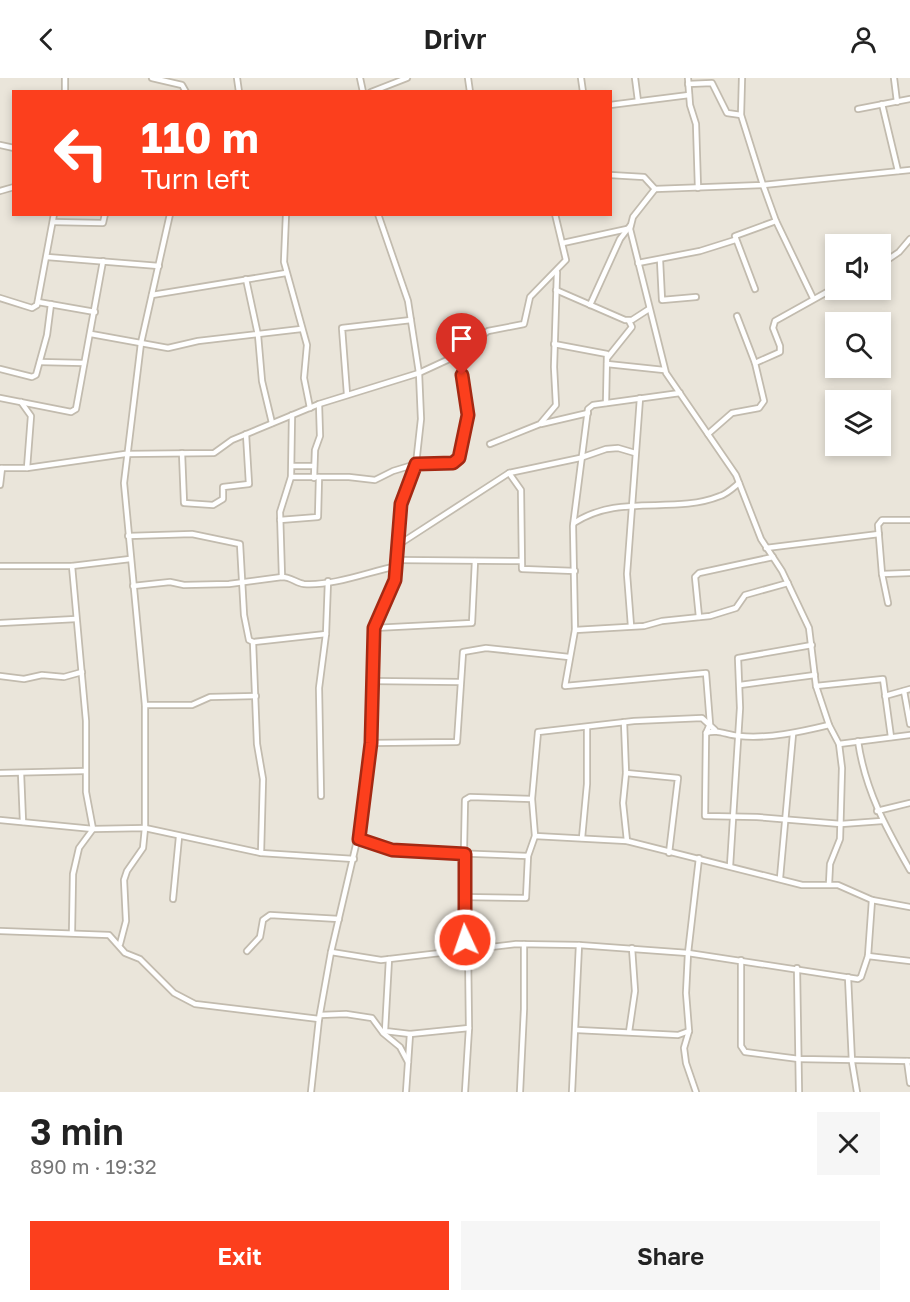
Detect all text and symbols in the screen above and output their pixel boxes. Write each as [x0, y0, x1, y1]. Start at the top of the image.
icon: back [30, 23, 63, 56]
text: Drivr [423, 23, 487, 55]
icon: person [847, 23, 880, 56]
text: 110 m [141, 112, 259, 162]
icon: left [42, 114, 120, 192]
text: Turn left [141, 163, 250, 195]
map controls [825, 234, 891, 456]
button: sound [825, 234, 891, 300]
button: search [825, 312, 891, 378]
pin [436, 313, 487, 375]
icon: arrive [445, 322, 478, 355]
button: layers [825, 390, 891, 456]
position arrow [433, 908, 497, 972]
text: 3 min [30, 1110, 124, 1153]
button: close [817, 1112, 880, 1175]
text: 890 m · 19:32 [30, 1154, 157, 1178]
button: Exit [30, 1221, 449, 1290]
button: Share [461, 1221, 880, 1290]

